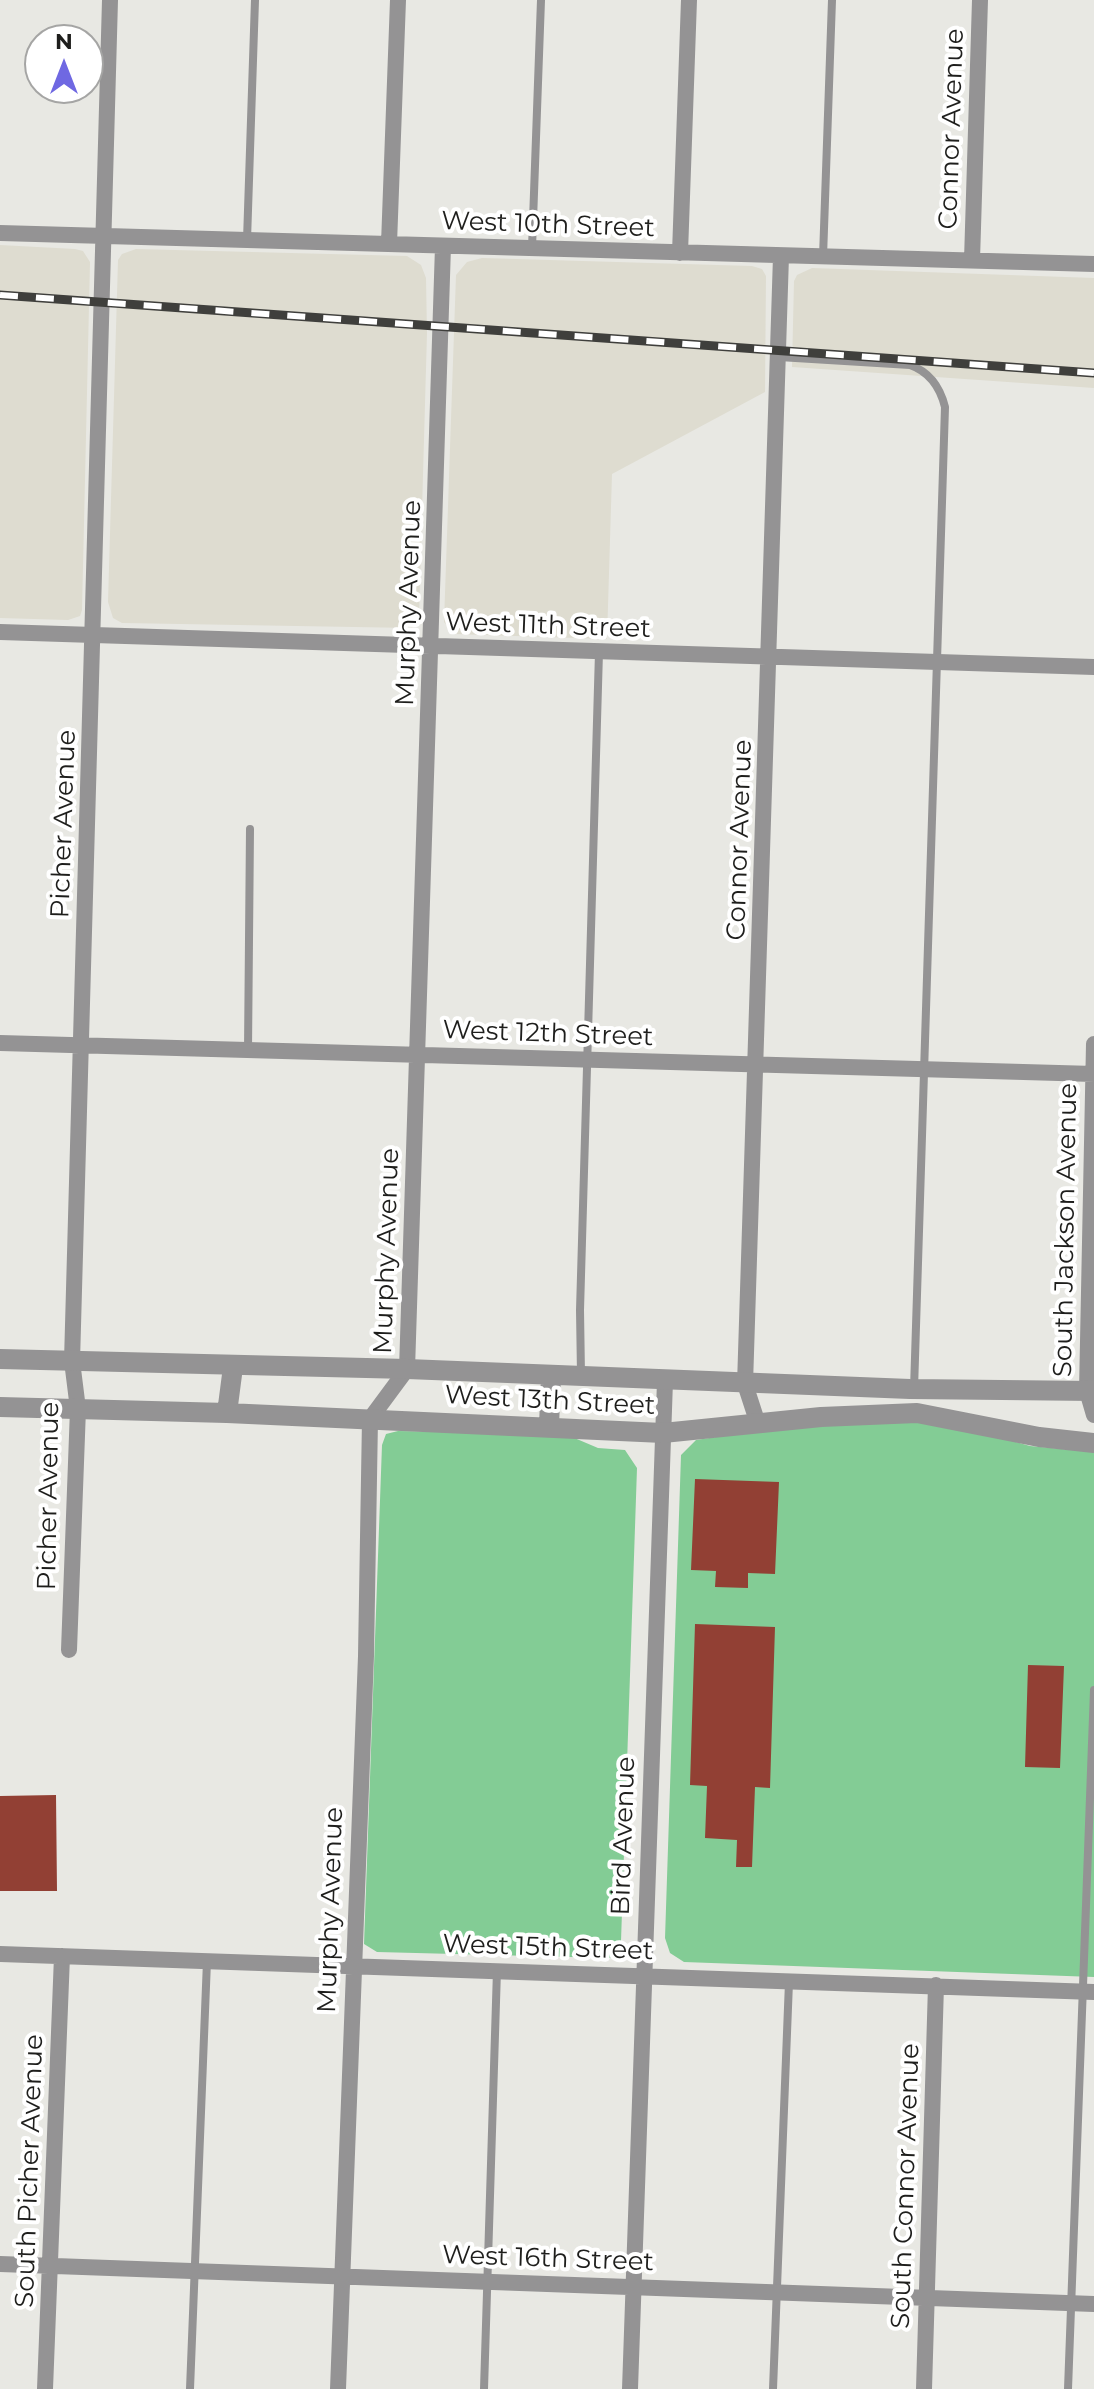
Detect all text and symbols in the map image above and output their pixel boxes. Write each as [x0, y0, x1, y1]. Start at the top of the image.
north arrow [24, 24, 104, 104]
text: N [55, 28, 73, 55]
street label: Connor Avenue [933, 28, 971, 230]
street label: West 10th Street [441, 206, 655, 244]
street label: Murphy Avenue [390, 499, 428, 707]
street label: West 11th Street [445, 607, 651, 645]
street label: Picher Avenue [45, 729, 83, 919]
street label: Connor Avenue [721, 739, 759, 941]
street label: West 12th Street [442, 1015, 654, 1053]
street label: South Jackson Avenue [1048, 1083, 1084, 1377]
street label: Murphy Avenue [368, 1147, 406, 1355]
street label: West 13th Street [444, 1380, 656, 1422]
street label: Picher Avenue [32, 1401, 66, 1591]
street label: Bird Avenue [606, 1756, 642, 1916]
street label: Murphy Avenue [312, 1806, 350, 2014]
street label: West 15th Street [442, 1929, 654, 1967]
street label: South Picher Avenue [10, 2034, 50, 2308]
street label: South Connor Avenue [885, 2043, 927, 2329]
street label: West 16th Street [442, 2240, 654, 2278]

